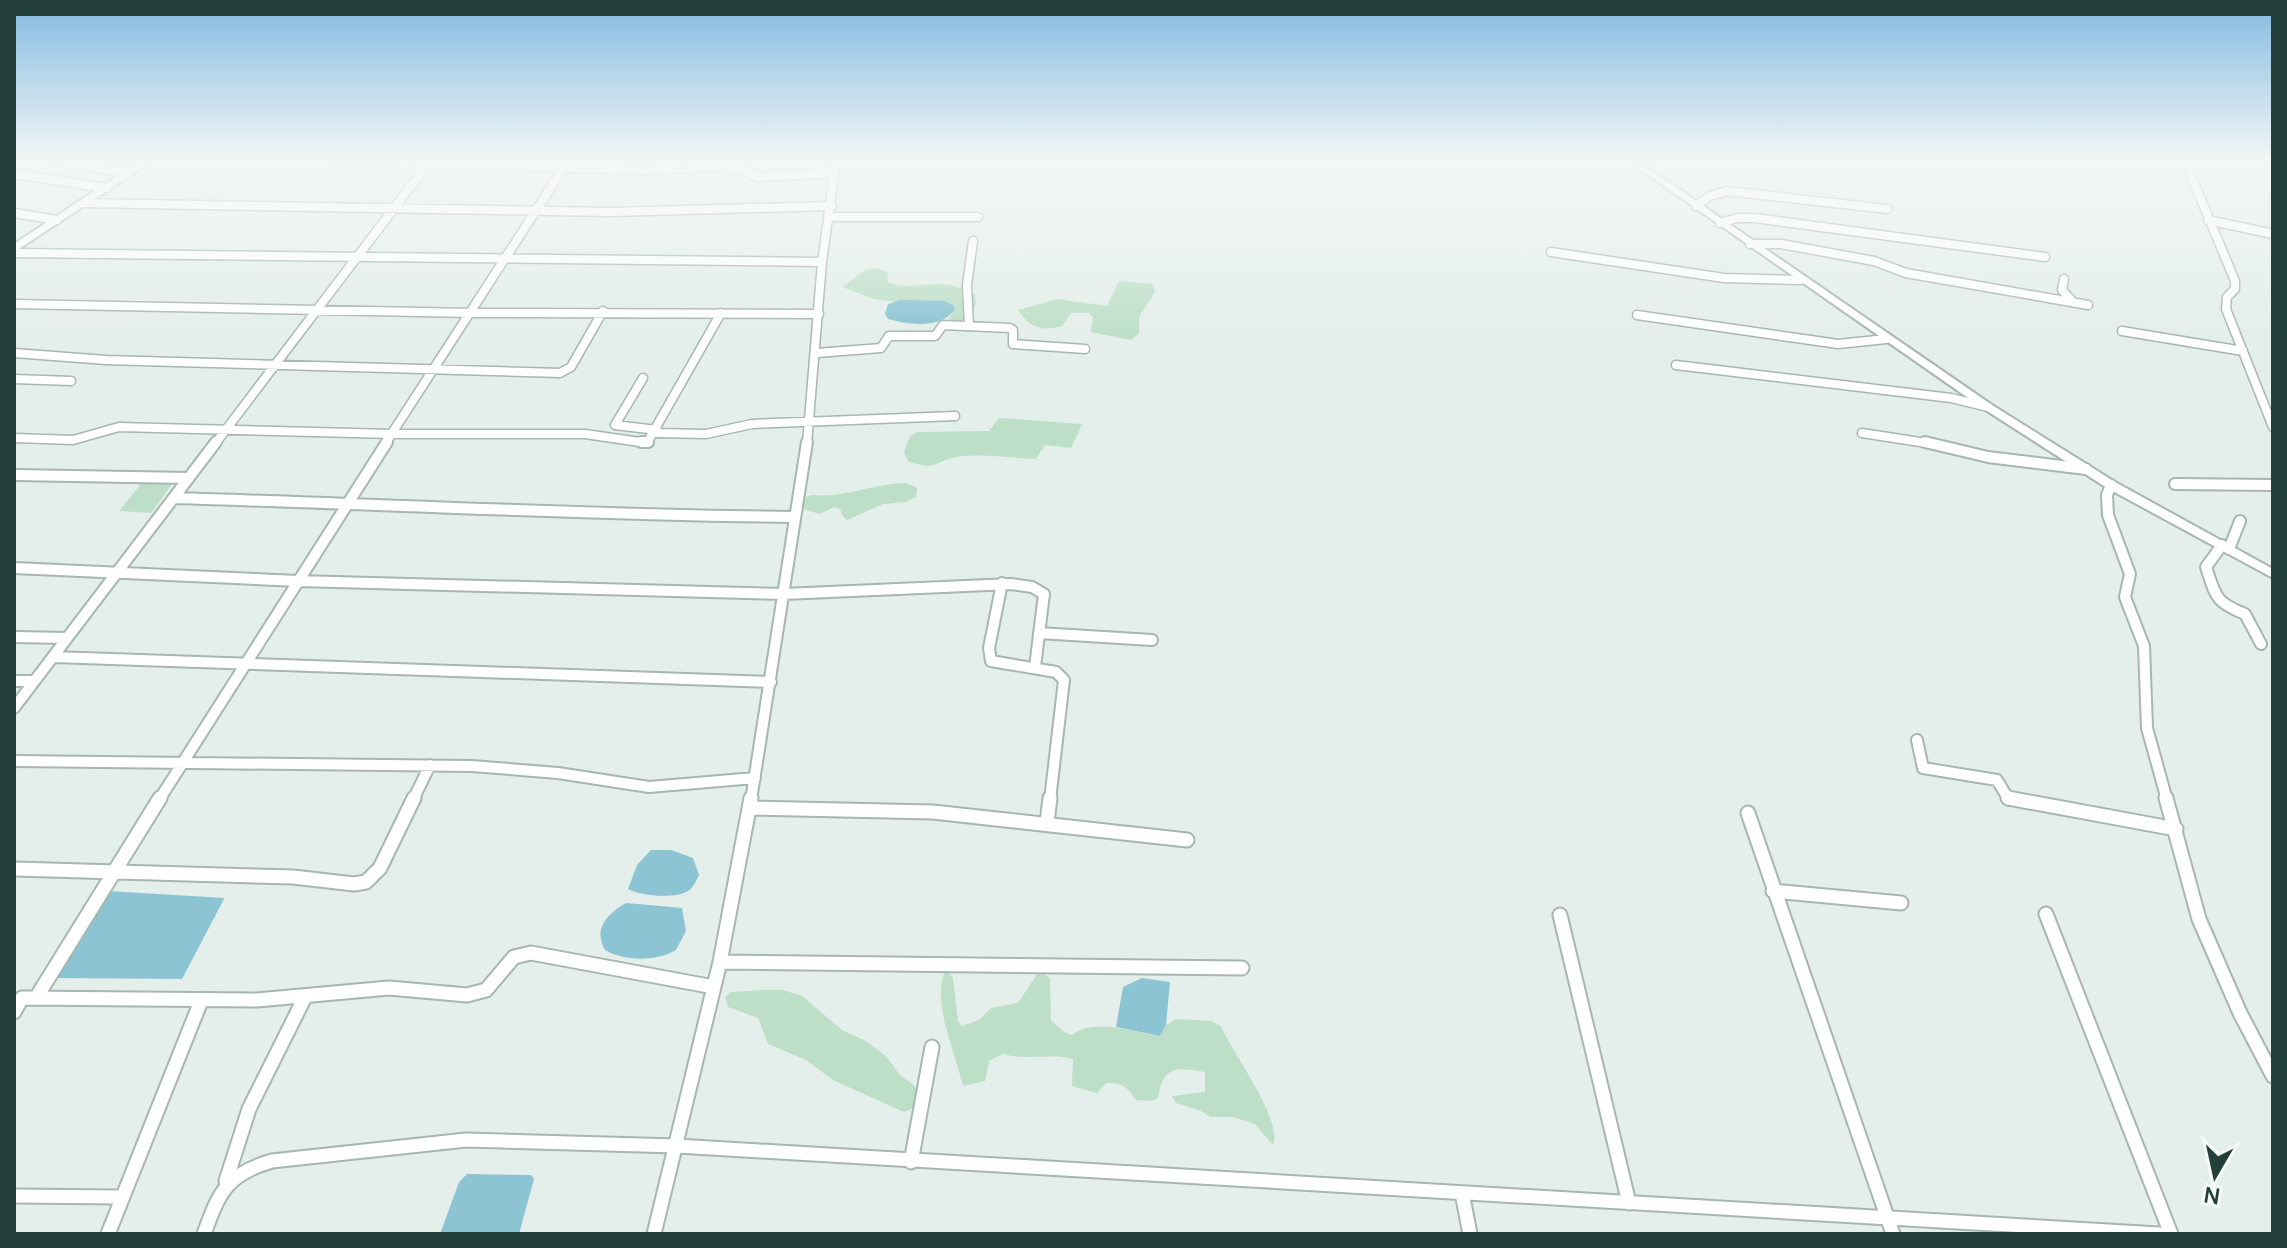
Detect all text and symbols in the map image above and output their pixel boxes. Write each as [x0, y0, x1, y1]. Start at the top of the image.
north arrow [2175, 1136, 2255, 1216]
text: N [2202, 1180, 2222, 1212]

